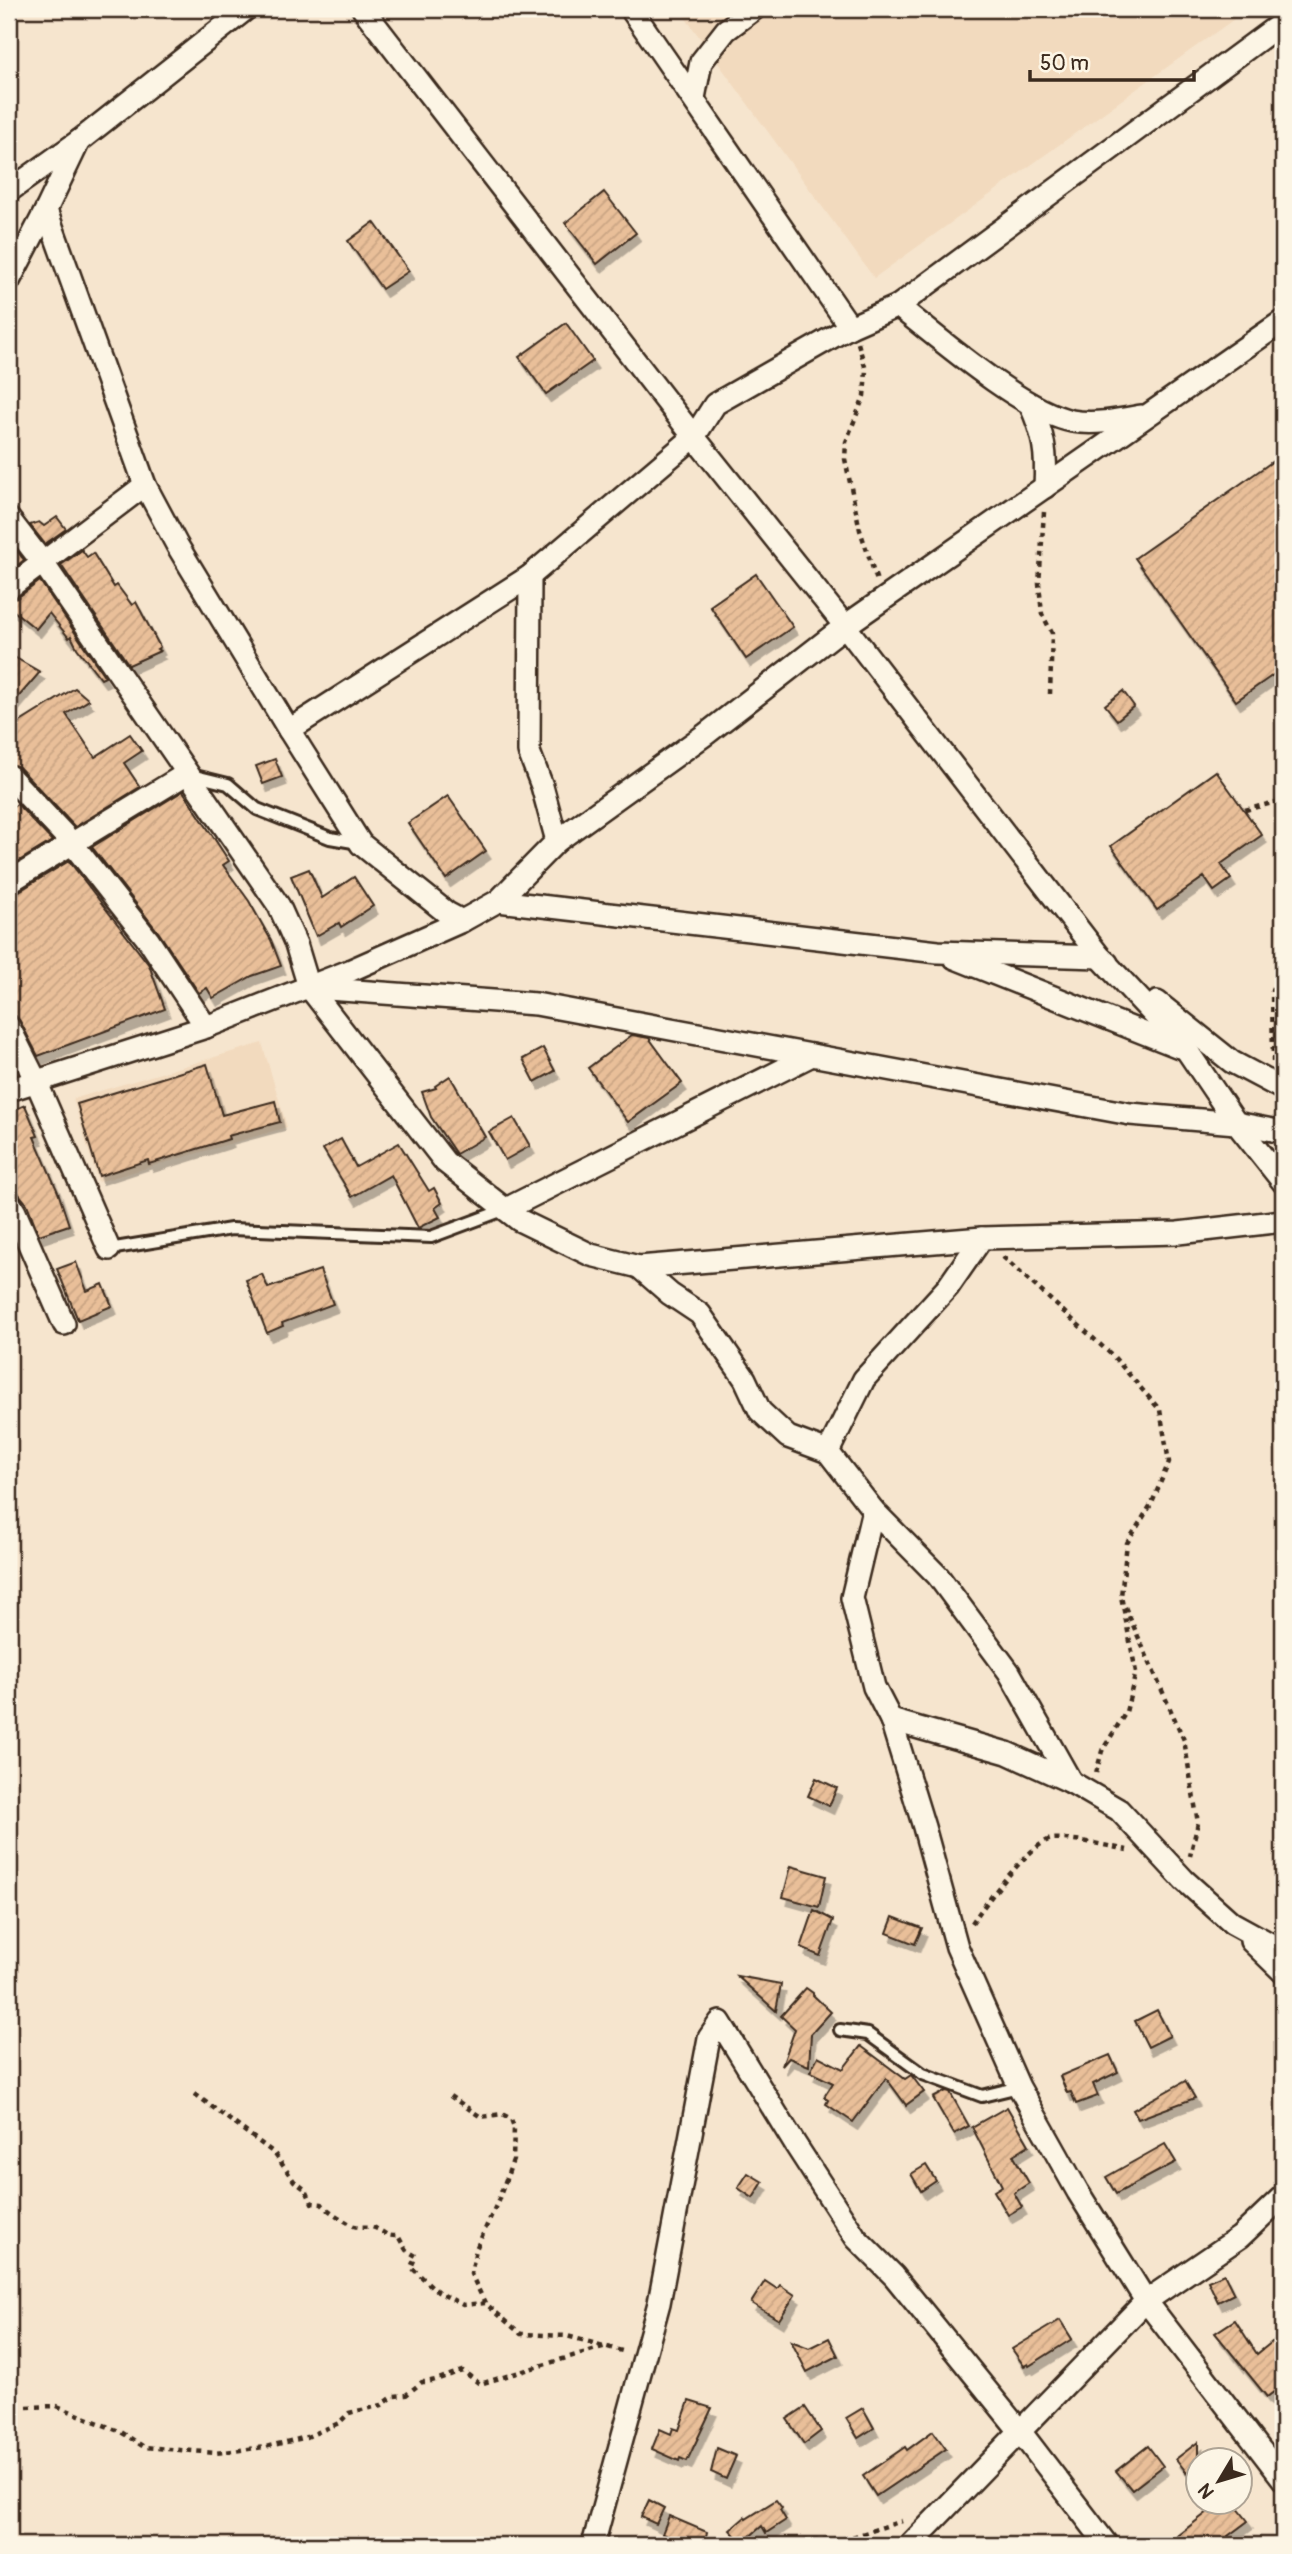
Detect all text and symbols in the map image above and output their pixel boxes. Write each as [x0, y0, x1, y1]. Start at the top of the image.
scale bar [1030, 38, 1194, 82]
text: 50 m [1040, 50, 1089, 77]
north arrow [1184, 2446, 1254, 2516]
text: N [1193, 2478, 1220, 2503]

